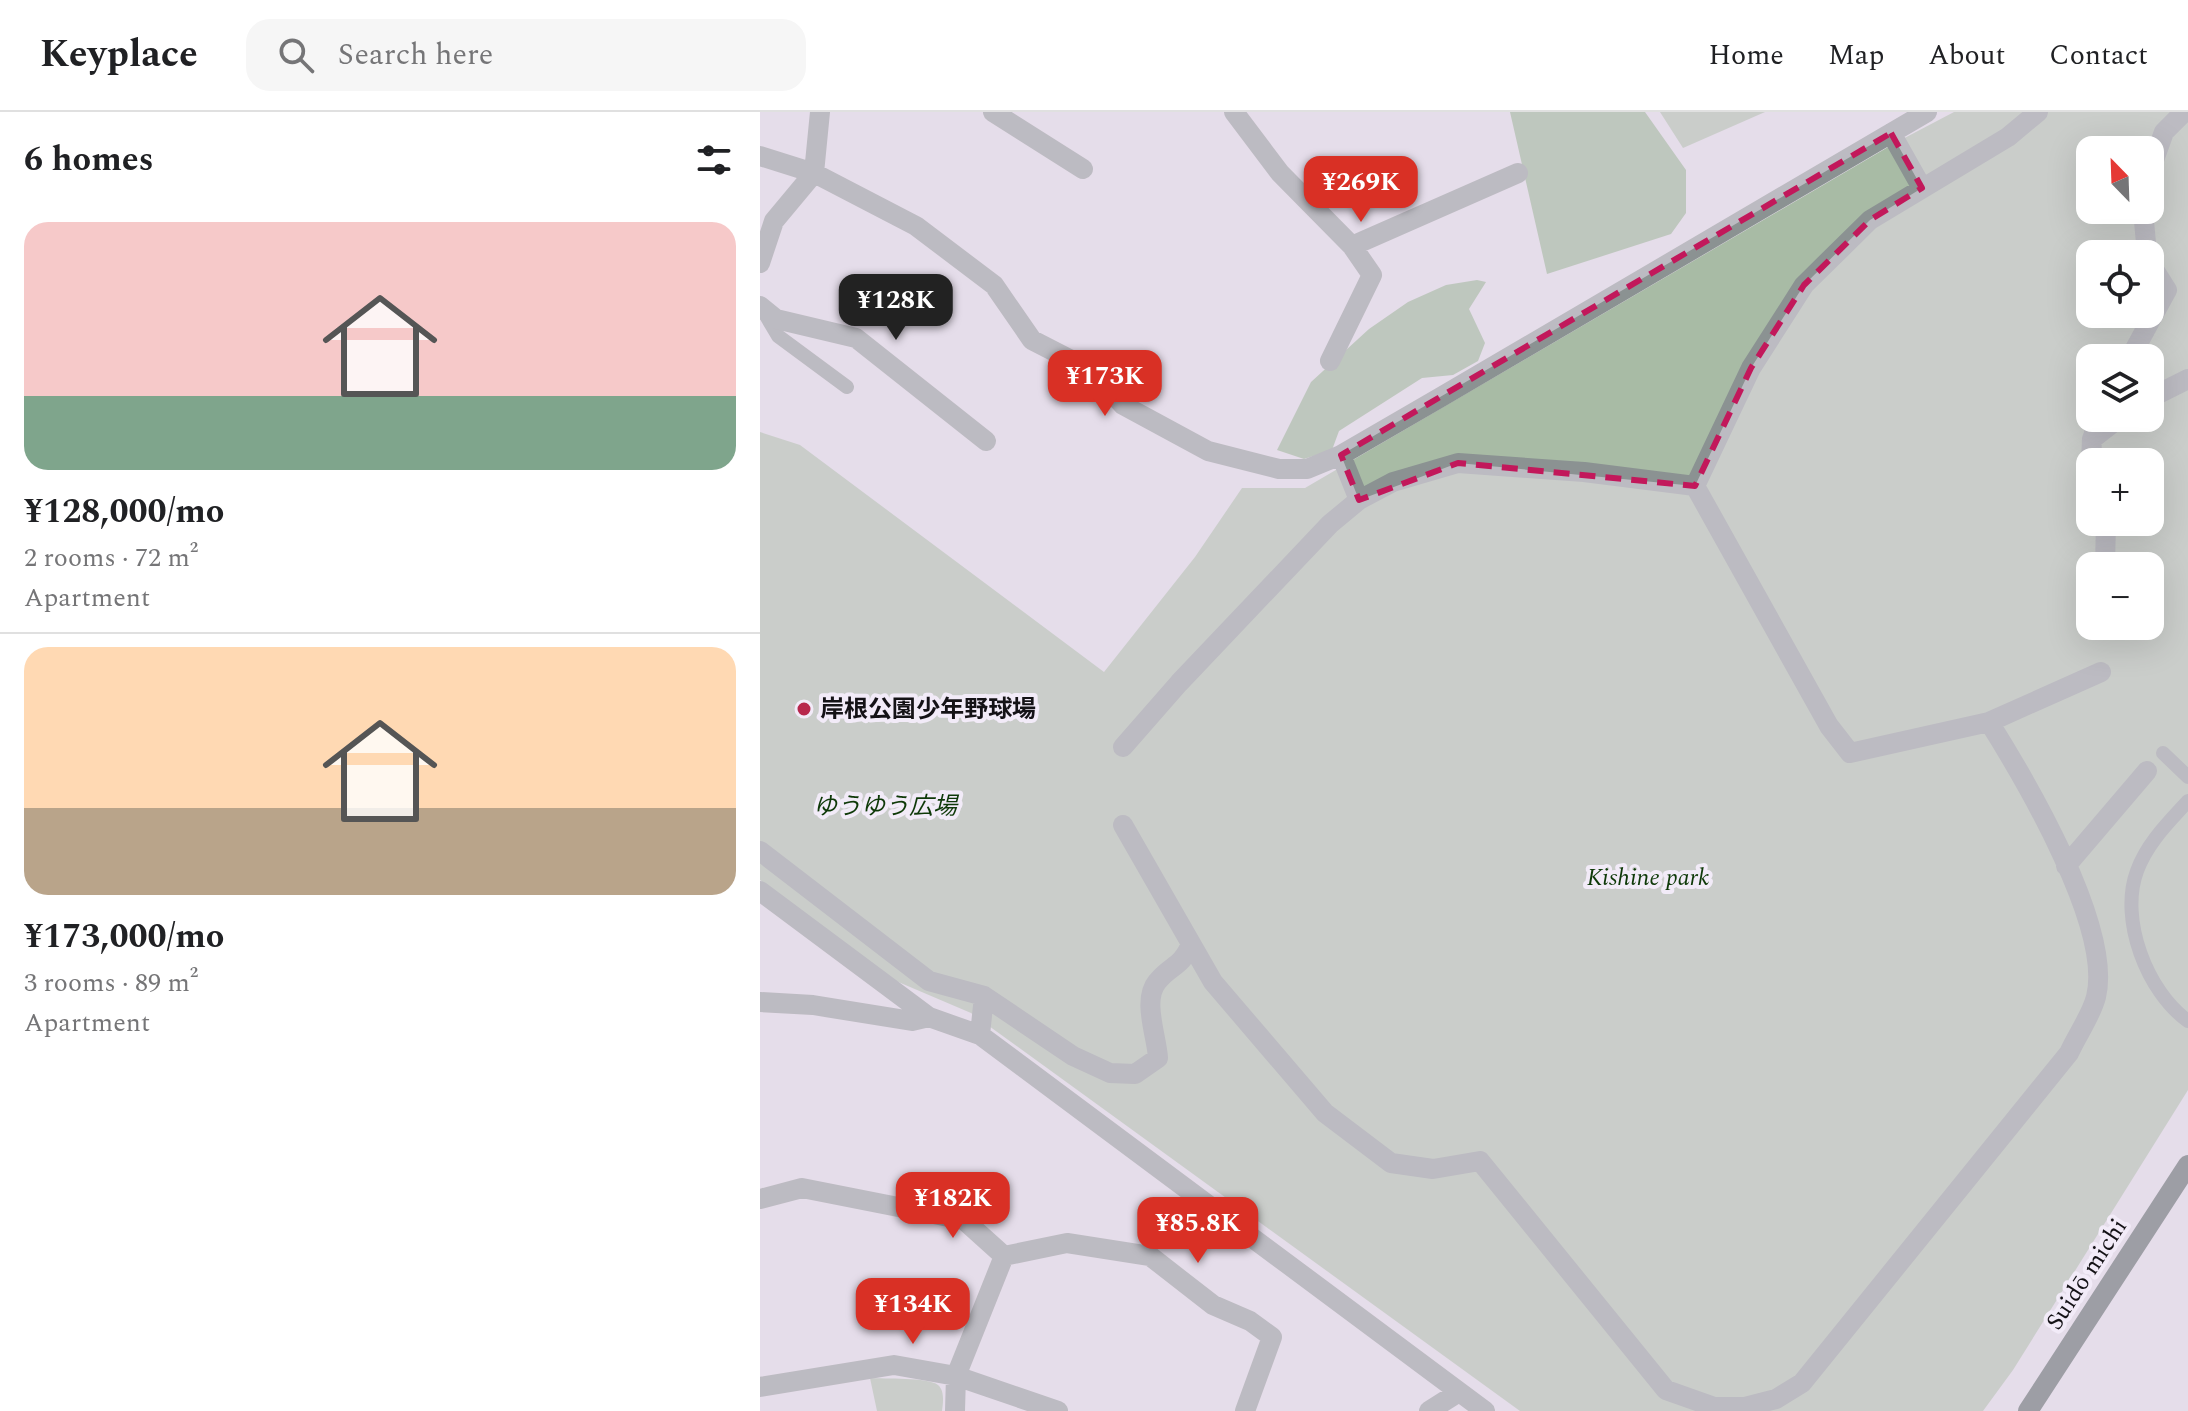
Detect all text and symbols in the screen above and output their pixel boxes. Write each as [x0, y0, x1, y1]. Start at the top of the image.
search box [246, 19, 806, 91]
text: Keyplace [40, 26, 198, 84]
text: Search here [338, 32, 493, 78]
icon: search [274, 33, 318, 77]
text: Home [1708, 34, 1784, 77]
text: Map [1828, 34, 1884, 77]
text: About [1928, 34, 2005, 77]
text: Contact [2049, 34, 2148, 77]
text: 6 homes [24, 134, 154, 186]
north arrow [2076, 136, 2164, 224]
map controls [2076, 136, 2164, 640]
icon: filters [692, 138, 736, 182]
pin: ¥269K [1305, 156, 1417, 224]
text: ¥269K [1322, 162, 1400, 202]
button: locate [2076, 240, 2164, 328]
icon: home [308, 274, 452, 418]
pin: ¥128K [840, 274, 952, 342]
text: ¥128K [857, 280, 935, 320]
button: layers [2076, 344, 2164, 432]
pin: ¥173K [1049, 350, 1161, 418]
text: ¥173K [1066, 356, 1144, 396]
button: + [2076, 448, 2164, 536]
text: ¥128,000/mo [24, 486, 224, 538]
text: 2 rooms · 72 m² [24, 538, 198, 578]
button: − [2076, 552, 2164, 640]
text: Apartment [24, 578, 150, 618]
place label: 岸根公園少年野球場 [820, 692, 1036, 728]
icon: home [308, 699, 452, 843]
marker: 岸根公園少年野球場 [795, 700, 813, 718]
park label: ゆうゆう広場 [813, 789, 960, 825]
park label: Kishine park [1587, 860, 1709, 896]
text: ¥173,000/mo [24, 911, 224, 963]
text: 3 rooms · 89 m² [24, 963, 198, 1003]
text: Apartment [24, 1003, 150, 1043]
pin: ¥182K [897, 1172, 1009, 1240]
text: ¥182K [914, 1178, 992, 1218]
pin: ¥85.8K [1133, 1197, 1263, 1265]
text: ¥85.8K [1155, 1203, 1241, 1243]
street label: Suidō michi [2037, 1211, 2137, 1338]
pin: ¥134K [857, 1278, 969, 1346]
text: ¥134K [874, 1284, 952, 1324]

